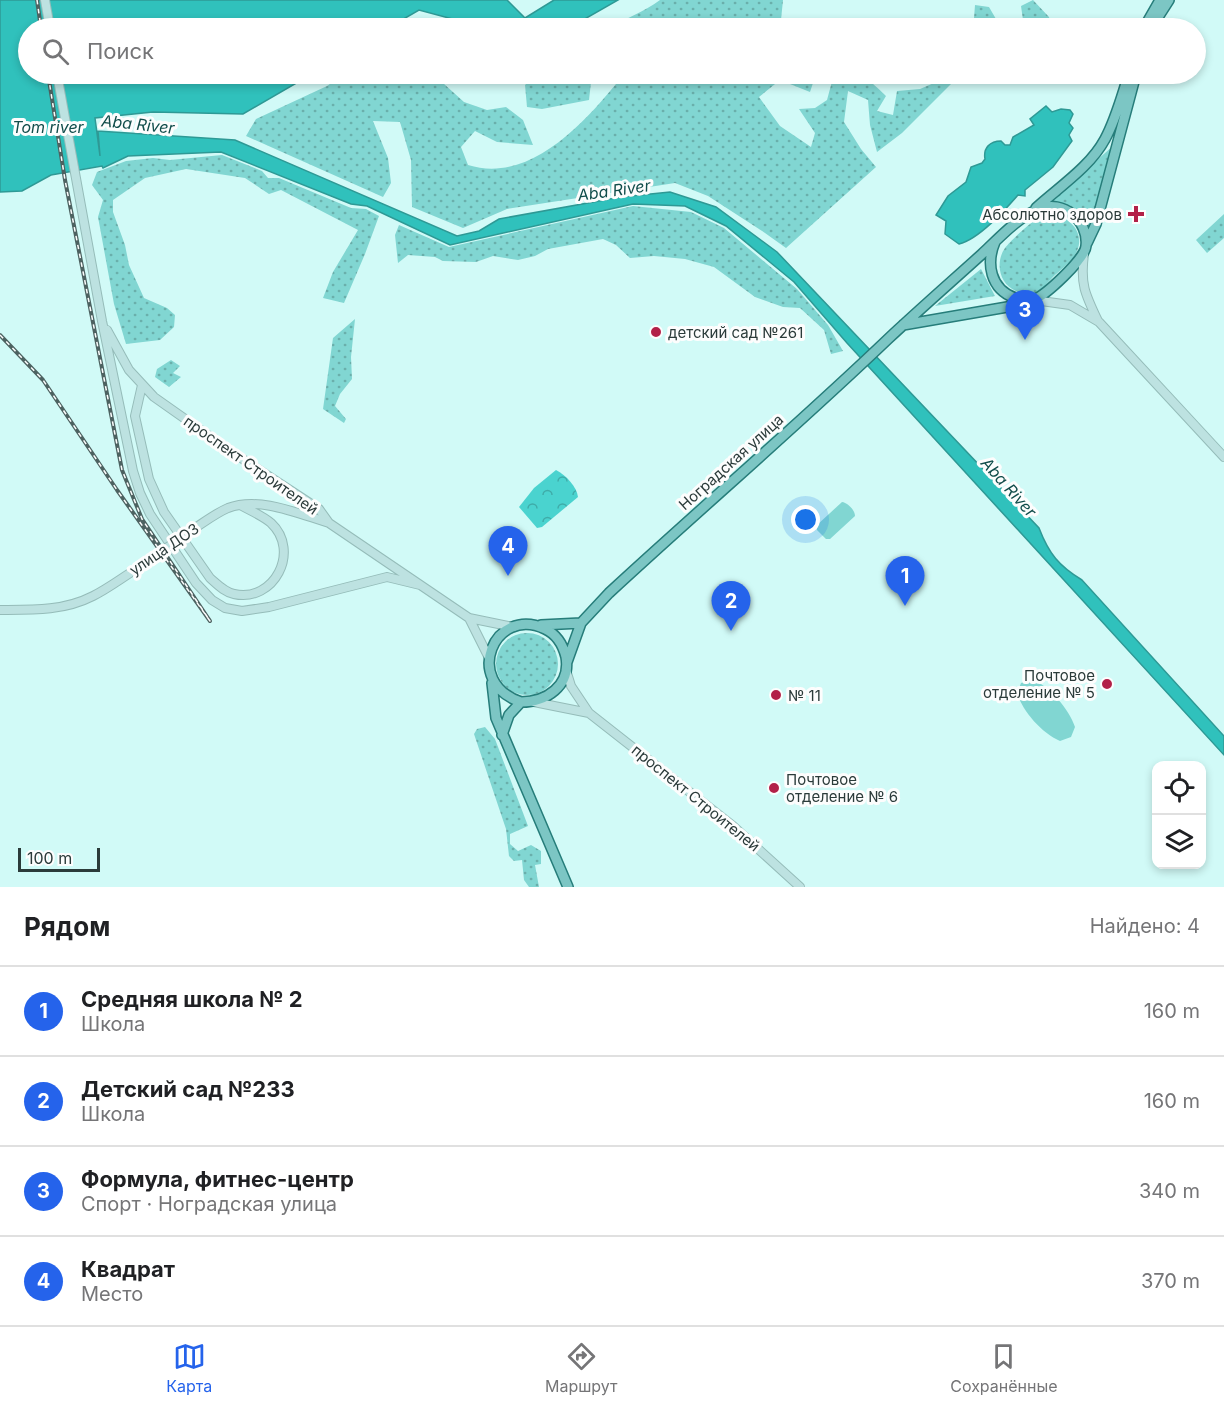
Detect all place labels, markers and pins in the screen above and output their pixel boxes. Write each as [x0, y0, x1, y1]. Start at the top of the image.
place label: Абсолютно здоров [982, 205, 1122, 224]
marker: Абсолютно здоров [1127, 205, 1145, 223]
pin: 3 [1006, 290, 1044, 340]
place label: детский сад №261 [668, 323, 803, 342]
marker: детский сад №261 [649, 325, 663, 339]
pin: 4 [488, 526, 528, 576]
pin: 1 [886, 556, 924, 606]
pin: 2 [712, 582, 750, 631]
place label: Почтовое отделение № 5 [983, 666, 1095, 702]
marker: Почтовое отделение № 5 [1100, 677, 1114, 691]
place label: № 11 [788, 686, 821, 705]
marker: № 11 [769, 688, 783, 702]
place label: Почтовое отделение № 6 [786, 770, 898, 806]
marker: Почтовое отделение № 6 [767, 781, 781, 795]

